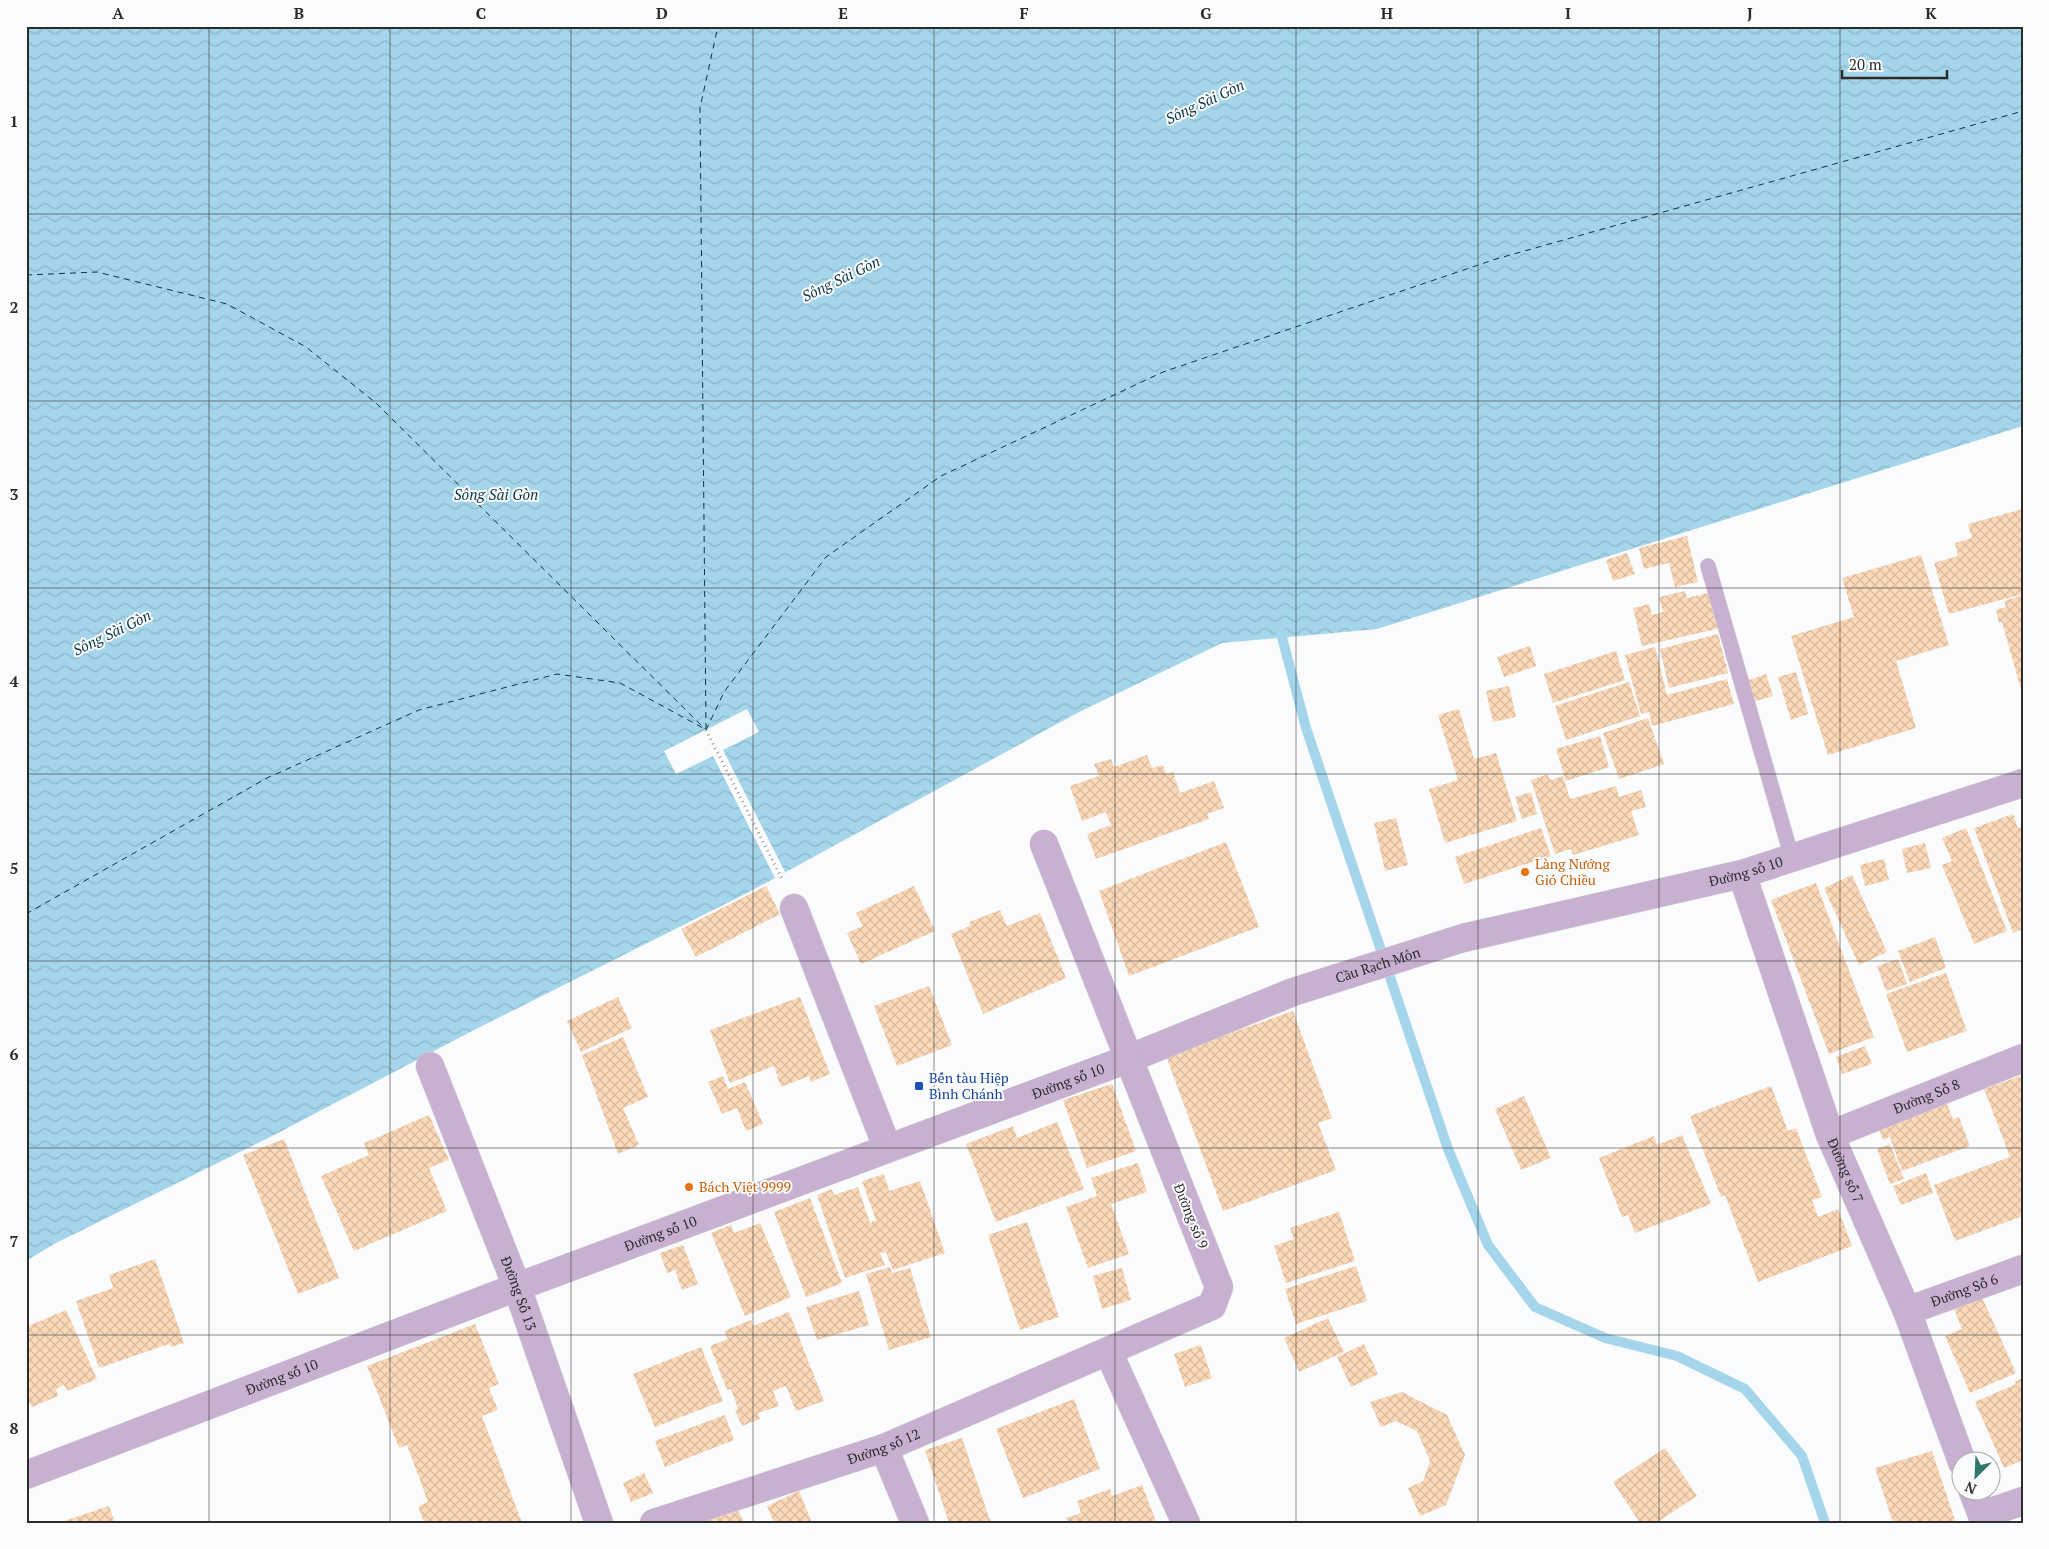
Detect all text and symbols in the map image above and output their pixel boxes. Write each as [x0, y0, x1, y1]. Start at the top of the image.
text: A [112, 2, 124, 24]
text: B [294, 2, 304, 24]
text: C [476, 2, 486, 24]
text: D [656, 2, 668, 24]
text: E [838, 2, 848, 24]
text: F [1019, 2, 1029, 24]
text: G [1200, 2, 1212, 24]
text: H [1381, 2, 1393, 24]
text: I [1565, 2, 1571, 24]
text: J [1747, 2, 1753, 24]
text: K [1925, 2, 1937, 24]
scale bar [1842, 48, 1946, 80]
text: 20 m [1849, 54, 1882, 74]
water label: Sông Sài Gòn [1162, 74, 1247, 128]
text: 1 [9, 110, 19, 132]
water label: Sông Sài Gòn [798, 251, 883, 306]
text: 2 [9, 296, 19, 318]
text: 3 [9, 483, 19, 505]
water label: Sông Sài Gòn [454, 484, 538, 504]
water label: Sông Sài Gòn [69, 605, 154, 660]
text: 4 [9, 670, 19, 692]
street label: Đường số 10 [1707, 851, 1785, 890]
place label: Làng Nướng Gió Chiều [1535, 854, 1610, 889]
text: 5 [9, 857, 19, 879]
marker: Làng Nướng Gió Chiều [1519, 866, 1531, 878]
street label: Cầu Rạch Môn [1333, 942, 1423, 987]
text: 6 [9, 1043, 19, 1065]
street label: Đường số 10 [1029, 1059, 1107, 1103]
place label: Bến tàu Hiệp Bình Chánh [929, 1068, 1009, 1103]
street label: Đường Số 8 [1890, 1074, 1963, 1118]
marker: Bến tàu Hiệp Bình Chánh [913, 1080, 925, 1092]
street label: Đường số 7 [1823, 1135, 1868, 1205]
place label: Bách Việt 9999 [699, 1177, 791, 1196]
street label: Đường số 9 [1170, 1180, 1213, 1251]
marker: Bách Việt 9999 [683, 1181, 695, 1193]
street label: Đường số 10 [621, 1211, 699, 1255]
text: 7 [9, 1230, 19, 1252]
street label: Đường Số 13 [497, 1253, 541, 1333]
street label: Đường Số 6 [1928, 1269, 2001, 1311]
street label: Đường số 10 [243, 1354, 321, 1399]
text: 8 [9, 1417, 19, 1439]
street label: Đường số 12 [845, 1424, 923, 1468]
north arrow [1952, 1452, 2002, 1502]
text: N [1961, 1477, 1979, 1499]

